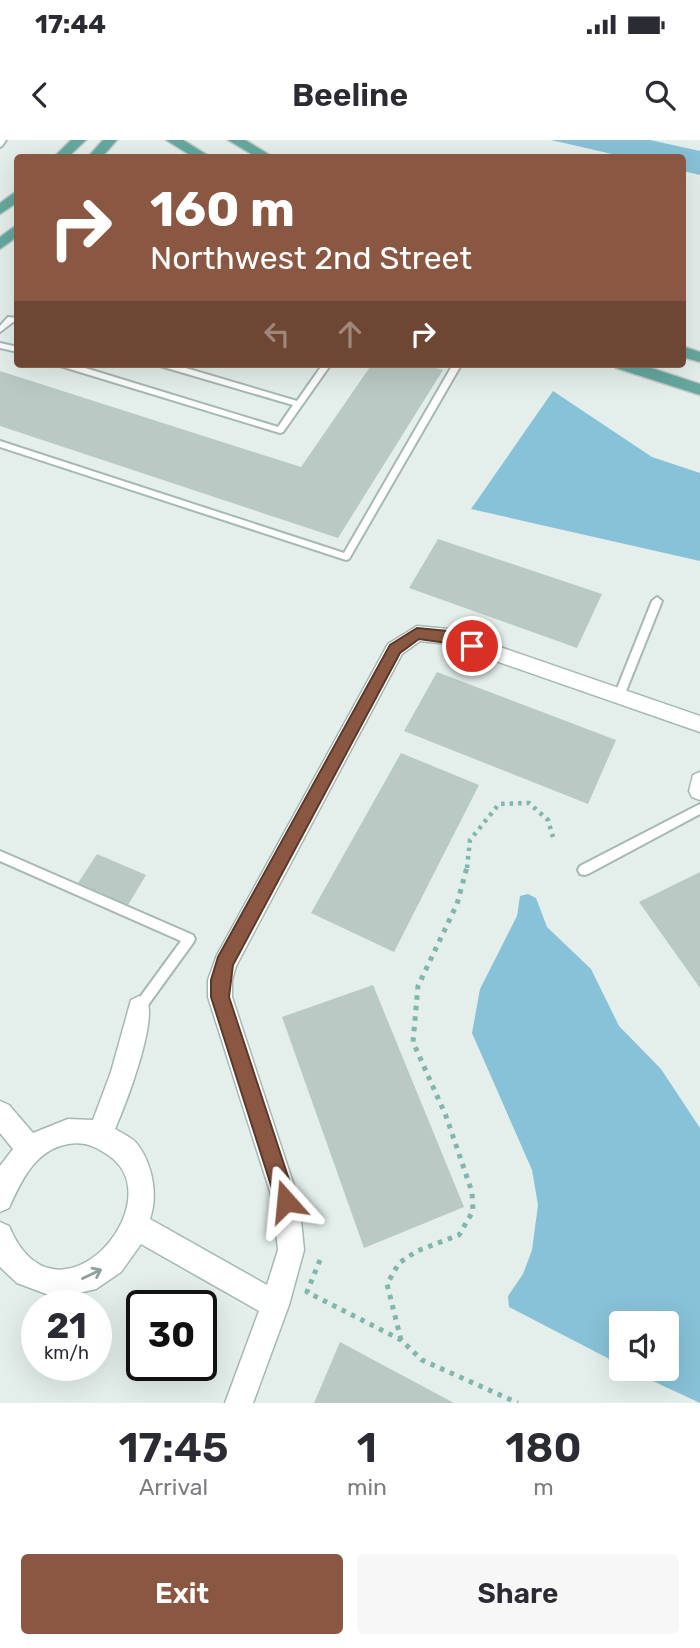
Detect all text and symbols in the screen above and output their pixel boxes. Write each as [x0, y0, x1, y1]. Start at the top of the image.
text: 17:44 [35, 9, 106, 40]
icon: back [21, 76, 59, 114]
text: Beeline [292, 76, 408, 114]
icon: search [641, 76, 679, 114]
text: 160 m [150, 180, 295, 238]
icon: right [35, 182, 126, 273]
text: Northwest 2nd Street [150, 239, 472, 277]
icon: left [258, 315, 296, 353]
icon: ahead [331, 315, 369, 353]
icon: right [404, 315, 442, 353]
pin [442, 616, 502, 676]
icon: arrive [453, 627, 491, 665]
position arrow [249, 1164, 323, 1238]
one-way arrow [81, 1267, 102, 1281]
speed limit sign: 30 [126, 1290, 217, 1381]
text: 21 [46, 1305, 87, 1347]
map controls [609, 1311, 679, 1381]
button: sound [609, 1311, 679, 1381]
text: km/h [44, 1342, 89, 1364]
text: 17:45 [118, 1423, 228, 1473]
text: 1 [357, 1423, 377, 1473]
text: 180 [505, 1423, 582, 1473]
text: Arrival [139, 1473, 208, 1501]
text: min [347, 1473, 387, 1501]
text: m [533, 1473, 554, 1501]
button: Exit [21, 1554, 343, 1634]
button: Share [357, 1554, 679, 1634]

